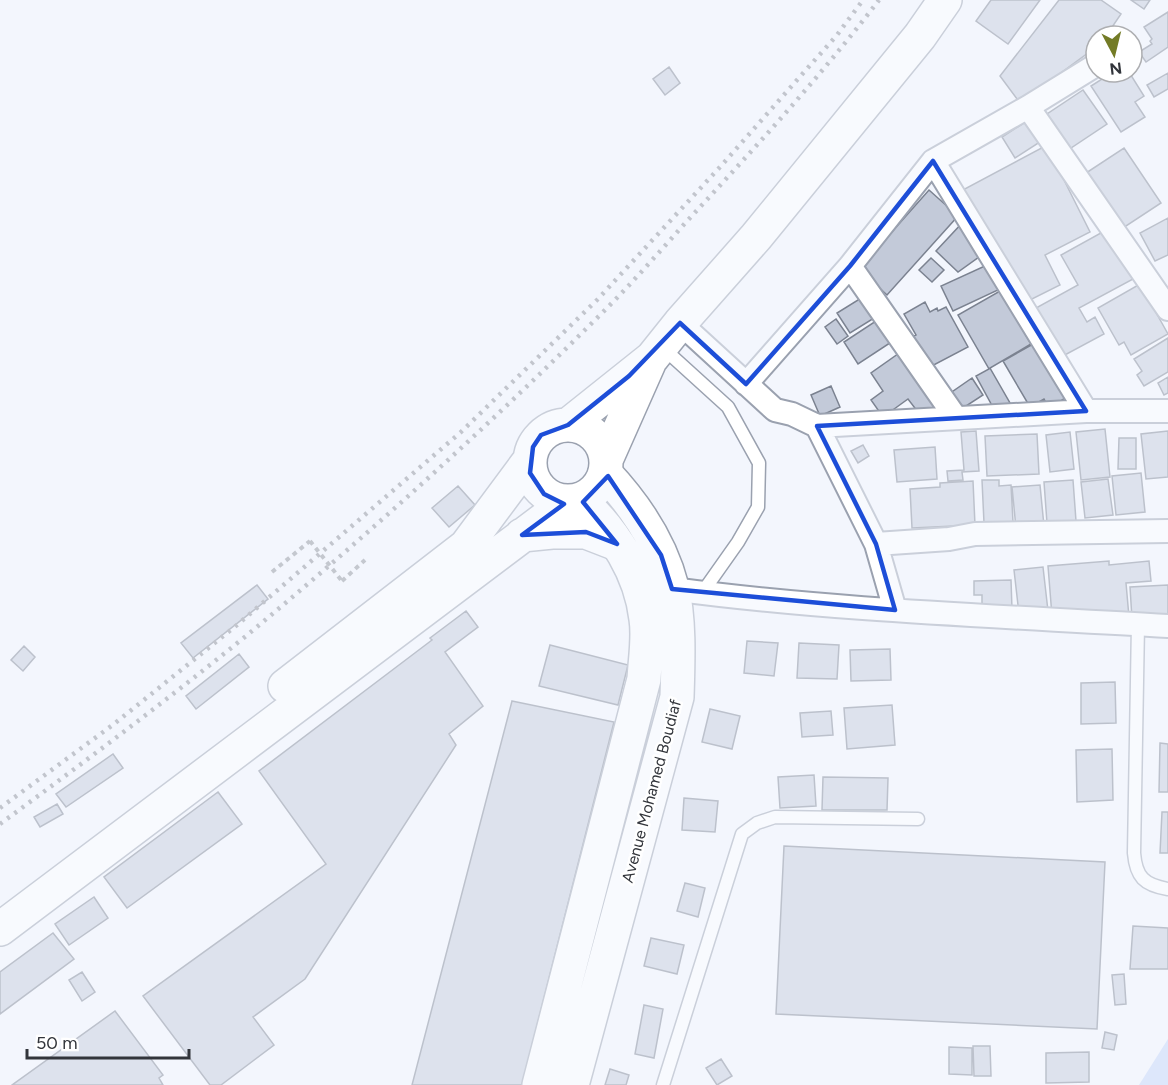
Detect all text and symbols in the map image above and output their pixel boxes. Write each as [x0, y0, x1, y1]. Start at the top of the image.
north arrow [1084, 24, 1144, 84]
text: N [1108, 58, 1123, 79]
street label: Avenue Mohamed Boudiaf [618, 697, 685, 885]
scale bar [27, 1022, 189, 1060]
text: 50 m [36, 1032, 78, 1054]

